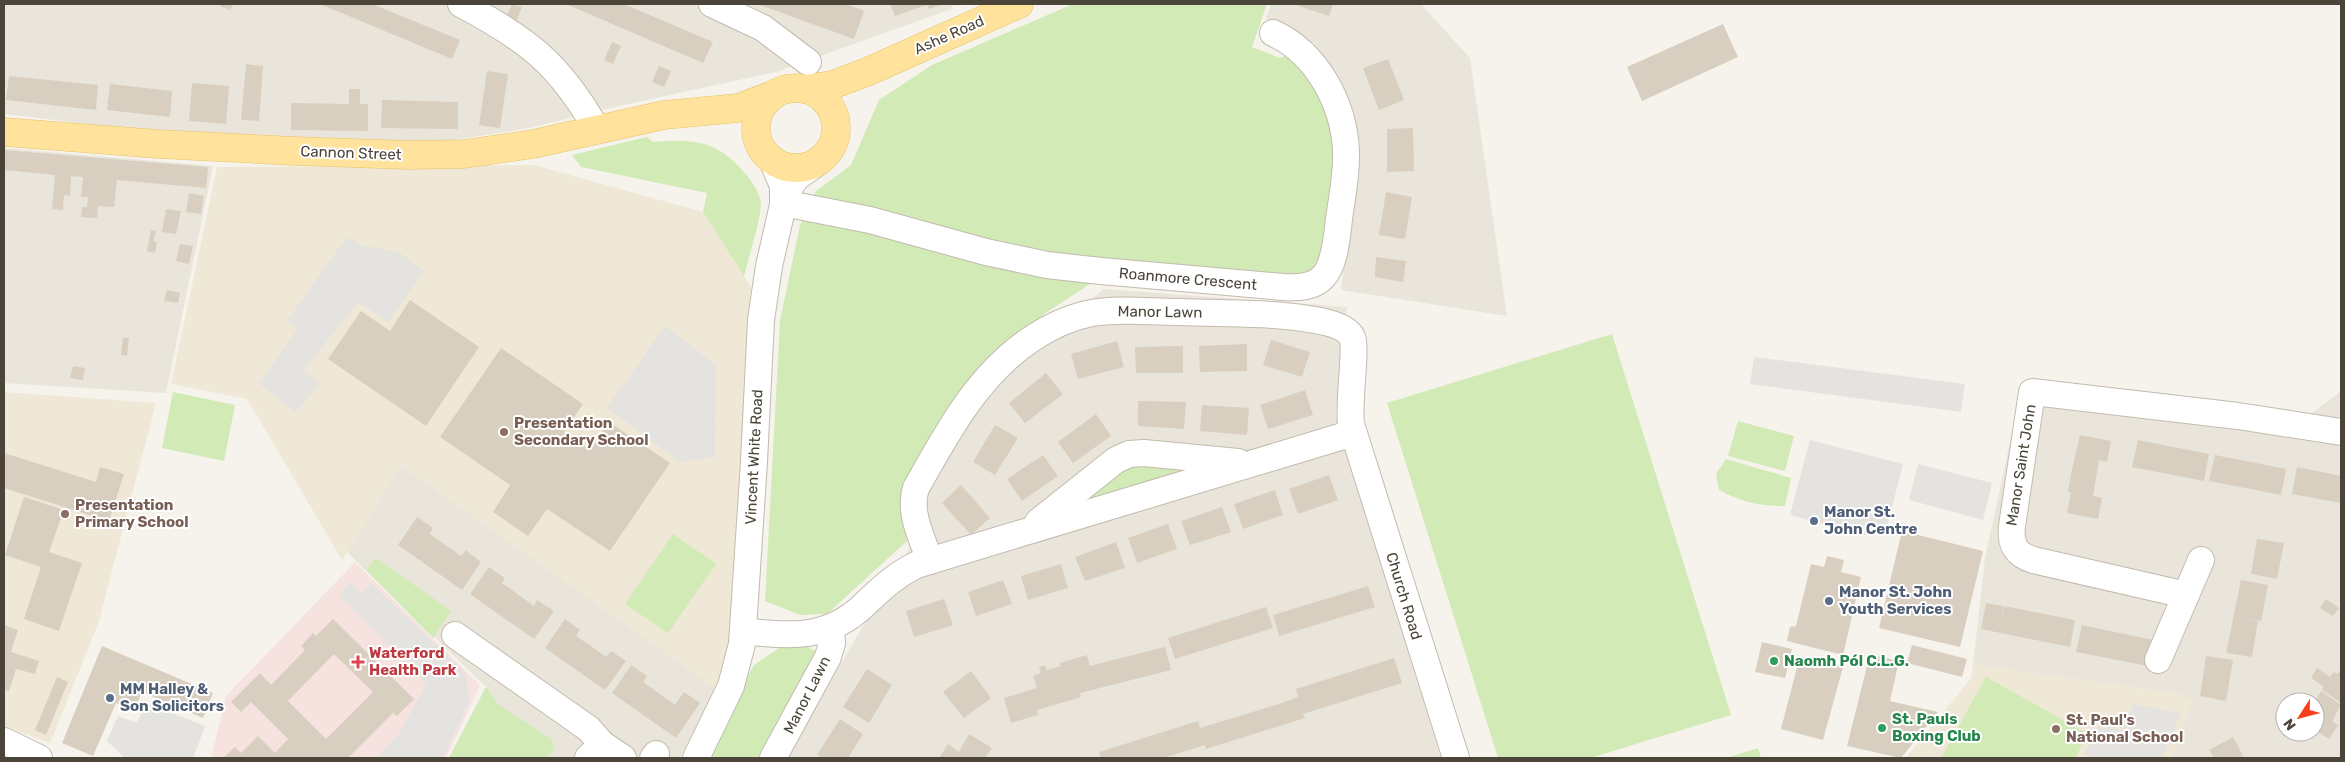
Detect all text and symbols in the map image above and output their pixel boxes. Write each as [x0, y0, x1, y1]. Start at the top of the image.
street label: Ashe Road [911, 12, 987, 58]
street label: Cannon Street [300, 142, 402, 164]
street label: Roanmore Crescent [1118, 264, 1258, 294]
street label: Manor Lawn [1117, 302, 1203, 322]
street label: Vincent White Road [741, 389, 767, 525]
street label: Manor Saint John [2002, 403, 2040, 527]
place label: Presentation Secondary School [514, 414, 649, 449]
marker: Presentation Secondary School [498, 426, 510, 438]
place label: Presentation Primary School [75, 496, 189, 531]
place label: Manor St. John Centre [1824, 503, 1918, 538]
marker: Presentation Primary School [59, 508, 71, 520]
marker: Manor St. John Centre [1808, 515, 1820, 527]
street label: Church Road [1382, 550, 1426, 642]
place label: Manor St. John Youth Services [1839, 583, 1952, 618]
marker: Manor St. John Youth Services [1823, 595, 1835, 607]
place label: Waterford Health Park [369, 644, 457, 679]
place label: Naomh Pól C.L.G. [1784, 652, 1909, 670]
street label: Manor Lawn [780, 653, 834, 737]
marker: Waterford Health Park [351, 655, 365, 669]
marker: Naomh Pól C.L.G. [1768, 655, 1780, 667]
place label: MM Halley & Son Solicitors [120, 680, 224, 715]
marker: MM Halley & Son Solicitors [104, 692, 116, 704]
north arrow [2275, 692, 2325, 742]
place label: St. Pauls Boxing Club [1892, 710, 1981, 745]
place label: St. Paul's National School [2066, 711, 2183, 746]
text: N [2280, 715, 2300, 733]
marker: St. Pauls Boxing Club [1876, 722, 1888, 734]
marker: St. Paul's National School [2050, 723, 2062, 735]

